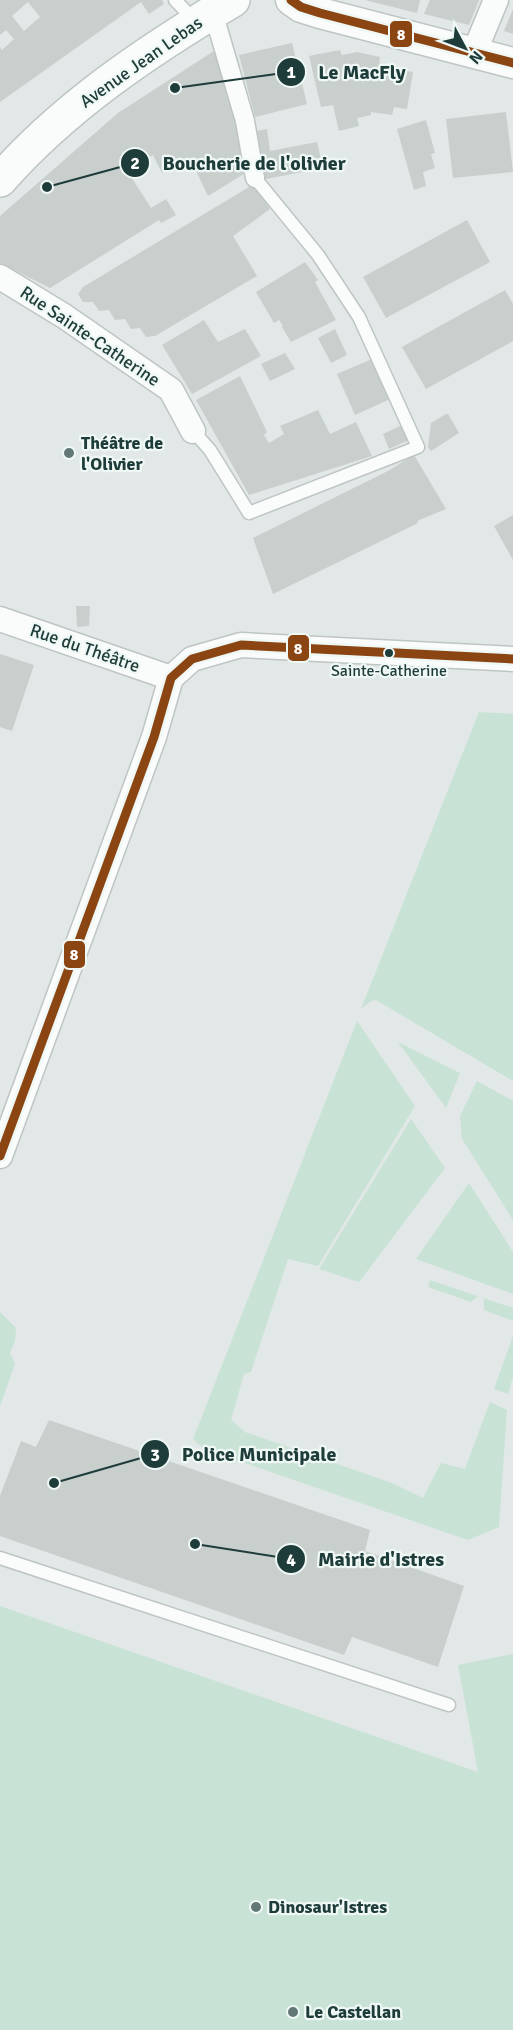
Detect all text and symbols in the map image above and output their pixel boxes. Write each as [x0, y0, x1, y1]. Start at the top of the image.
street label: Avenue Jean Lebas [75, 11, 207, 113]
north arrow [435, 18, 495, 78]
line badge: 8 [389, 20, 413, 48]
text: 8 [397, 25, 406, 45]
text: N [464, 46, 487, 68]
callout: Le MacFly [276, 53, 418, 91]
text: Le MacFly [318, 60, 406, 85]
text: 1 [286, 61, 296, 83]
callout: Boucherie de l'olivier [120, 144, 357, 182]
text: Boucherie de l'olivier [162, 151, 346, 176]
text: 2 [130, 152, 140, 174]
street label: Rue Sainte-Catherine [16, 281, 164, 391]
place label: Théâtre de l'Olivier [81, 432, 163, 475]
marker: Théâtre de l'Olivier [62, 446, 76, 460]
street label: Rue du Théâtre [27, 619, 143, 677]
line badge: 8 [287, 634, 310, 662]
text: 8 [294, 639, 303, 659]
marker: Sainte-Catherine [383, 647, 395, 659]
place label: Sainte-Catherine [331, 661, 447, 681]
line badge: 8 [63, 940, 86, 969]
text: 8 [70, 945, 79, 965]
callout: Police Municipale [140, 1435, 349, 1473]
text: Police Municipale [182, 1442, 336, 1467]
text: 3 [150, 1444, 160, 1466]
callout: Mairie d'Istres [276, 1540, 456, 1578]
text: Mairie d'Istres [318, 1547, 444, 1572]
text: 4 [286, 1549, 296, 1571]
place label: Dinosaur'Istres [268, 1896, 387, 1918]
marker: Dinosaur'Istres [249, 1900, 263, 1914]
place label: Le Castellan [305, 2001, 401, 2023]
marker: Le Castellan [286, 2005, 300, 2019]

